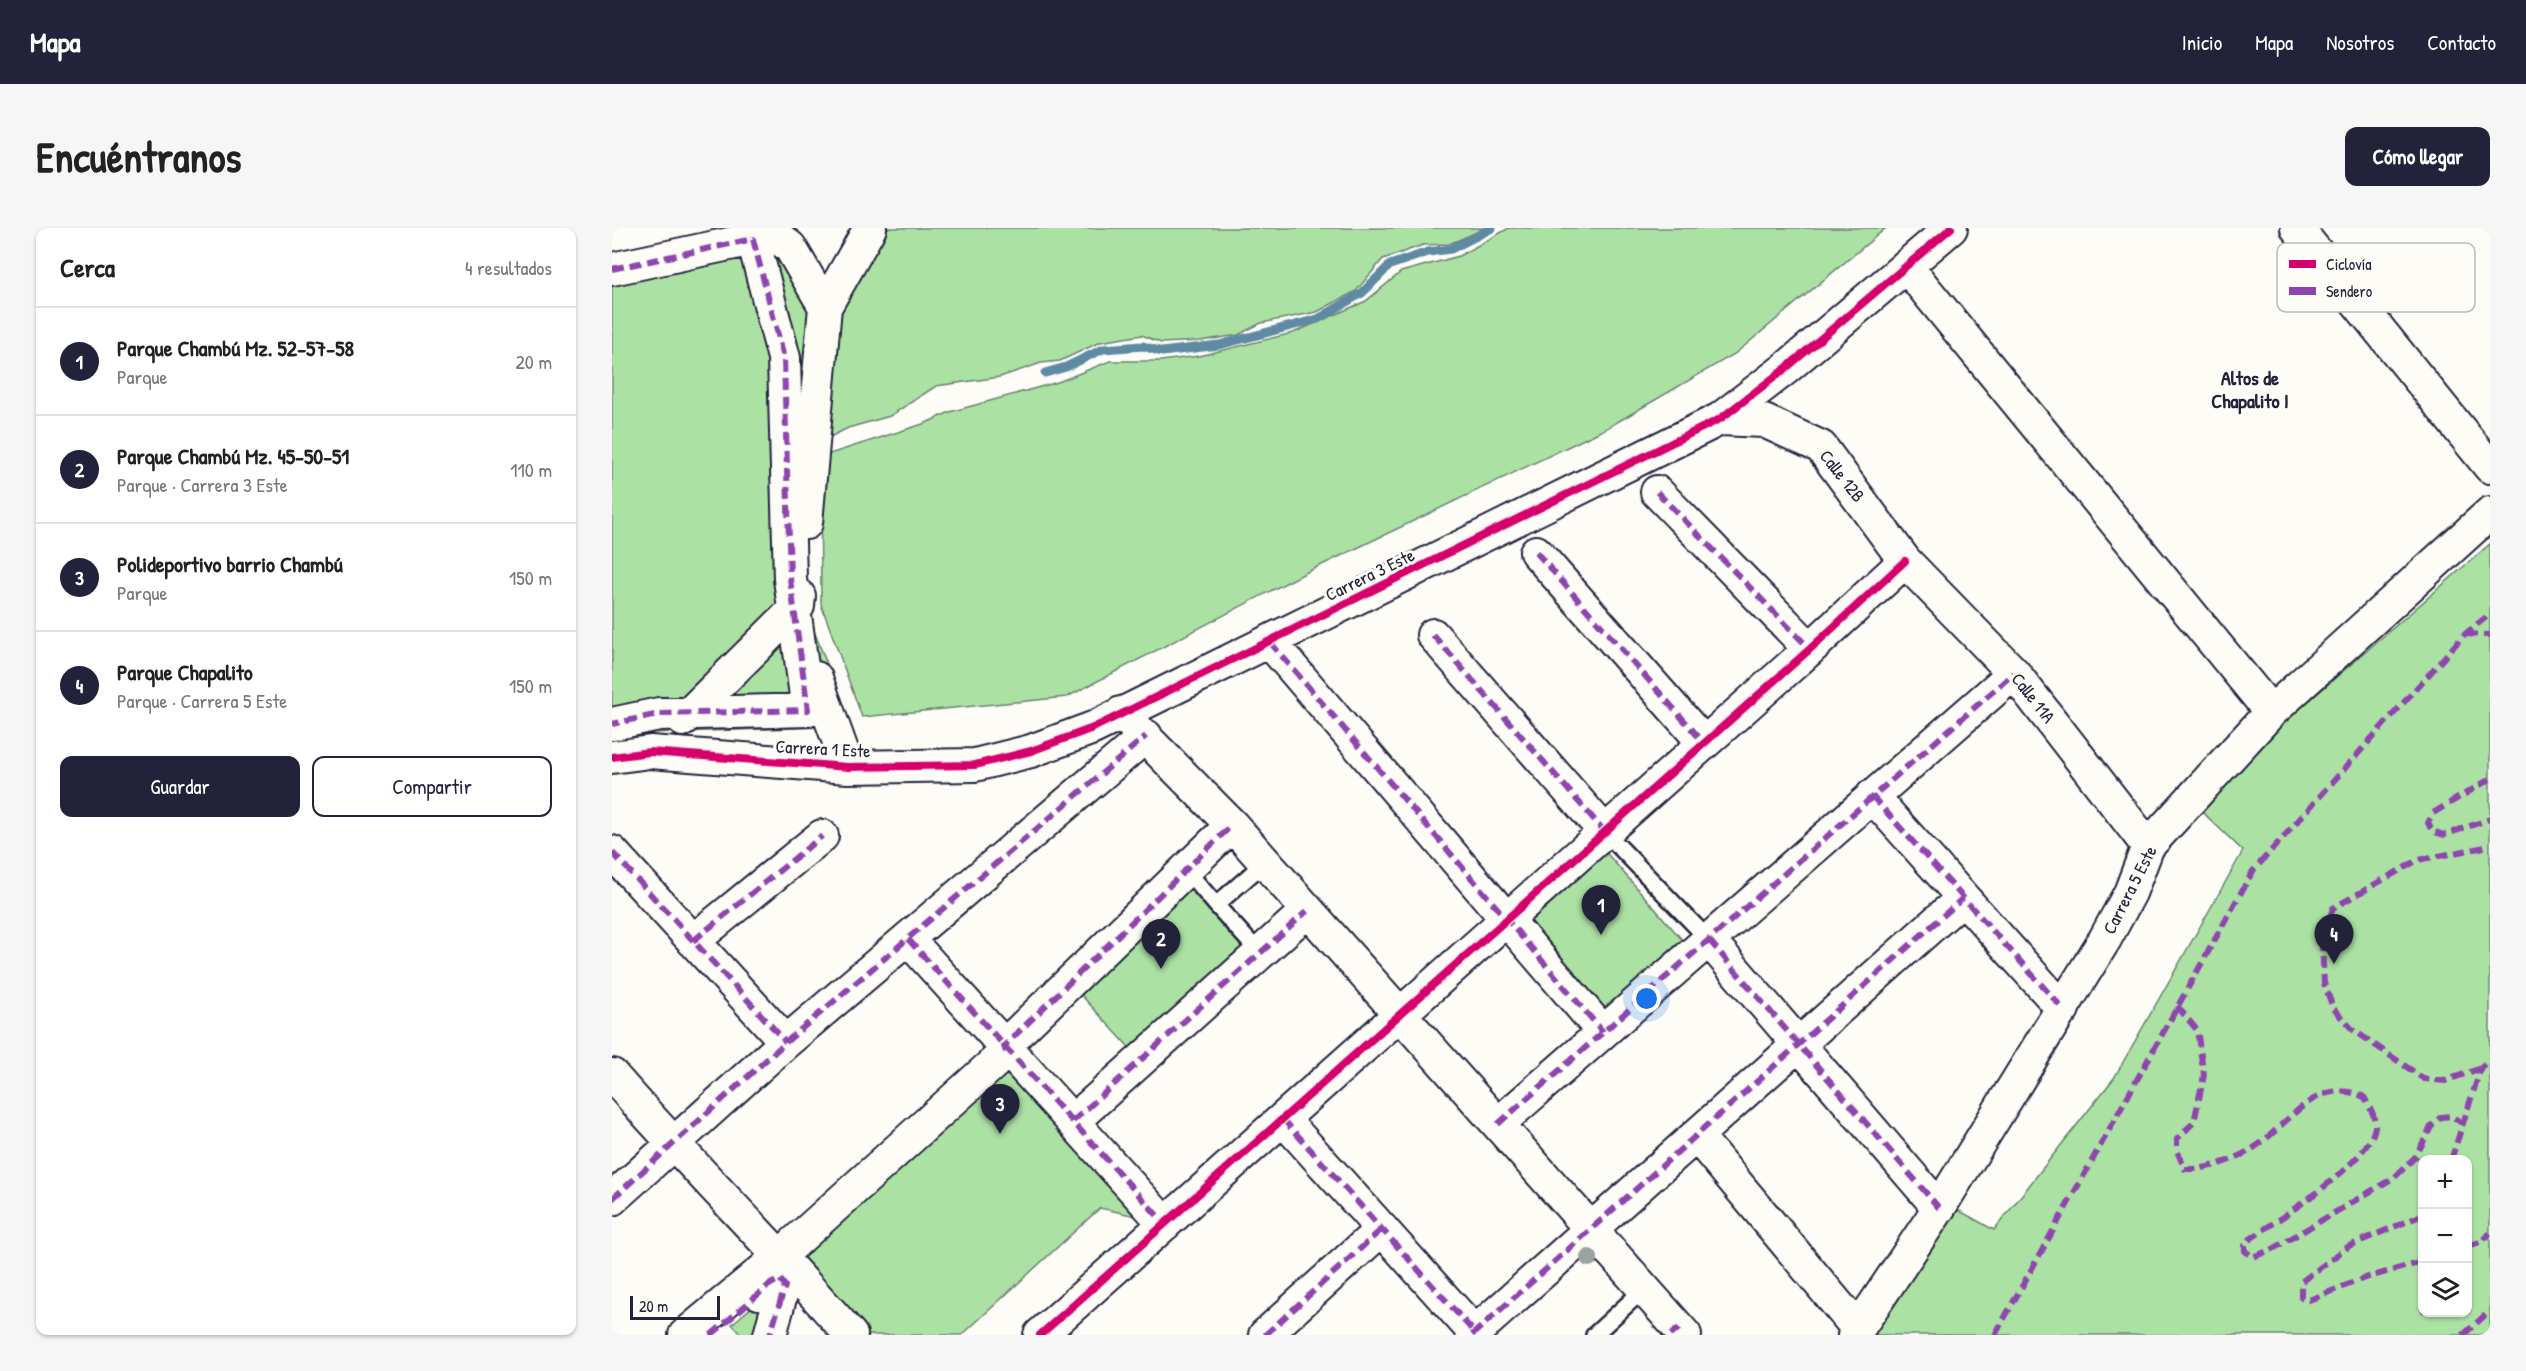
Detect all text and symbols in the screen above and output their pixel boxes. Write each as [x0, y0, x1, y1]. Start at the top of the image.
text: Mapa [30, 23, 81, 61]
text: Inicio [2182, 28, 2222, 57]
text: Mapa [2255, 28, 2293, 57]
text: Nosotros [2326, 28, 2394, 57]
text: Contacto [2427, 28, 2496, 57]
button: Cómo llegar [2345, 127, 2490, 186]
text: Encuéntranos [36, 128, 242, 185]
legend [2277, 243, 2475, 312]
text: Cerca [60, 250, 115, 285]
text: Ciclovía [2326, 253, 2372, 275]
text: 4 resultados [465, 254, 552, 281]
text: Sendero [2326, 280, 2373, 302]
text: Parque Chambú Mz. 52-57-58 [117, 333, 354, 363]
text: 1 [76, 348, 83, 375]
text: 20 m [515, 348, 552, 375]
text: Parque [117, 363, 167, 390]
district label: Altos de Chapalito I [2211, 364, 2289, 415]
text: Parque Chambú Mz. 45-50-51 [117, 441, 349, 471]
street label: Calle 12B [1814, 444, 1871, 507]
text: 2 [75, 456, 84, 483]
text: 110 m [510, 456, 552, 483]
text: Parque · Carrera 3 Este [117, 471, 288, 498]
street label: Carrera 3 Este [1321, 542, 1419, 607]
text: Polideportivo barrio Chambú [117, 549, 343, 579]
text: 3 [75, 564, 84, 591]
text: 150 m [509, 564, 552, 591]
text: Parque [117, 579, 167, 606]
text: Parque Chapalito [117, 657, 253, 687]
street label: Calle 11A [2006, 667, 2061, 728]
text: 4 [76, 672, 83, 699]
text: 150 m [509, 672, 552, 699]
text: Parque · Carrera 5 Este [117, 687, 287, 714]
street label: Carrera 1 Este [775, 734, 871, 763]
button: Guardar [60, 756, 300, 817]
button: Compartir [312, 756, 552, 817]
street label: Carrera 5 Este [2097, 841, 2163, 938]
pin: 1 [1582, 886, 1620, 935]
pin: 4 [2314, 914, 2354, 964]
pin: 2 [1142, 920, 1180, 969]
your location [1632, 984, 1661, 1013]
pin: 3 [980, 1084, 1020, 1134]
map controls [2418, 1155, 2472, 1317]
button: + [2418, 1155, 2472, 1209]
button: − [2418, 1209, 2472, 1263]
button: layers [2418, 1263, 2472, 1317]
scale bar [630, 1293, 720, 1320]
text: 20 m [639, 1295, 668, 1317]

